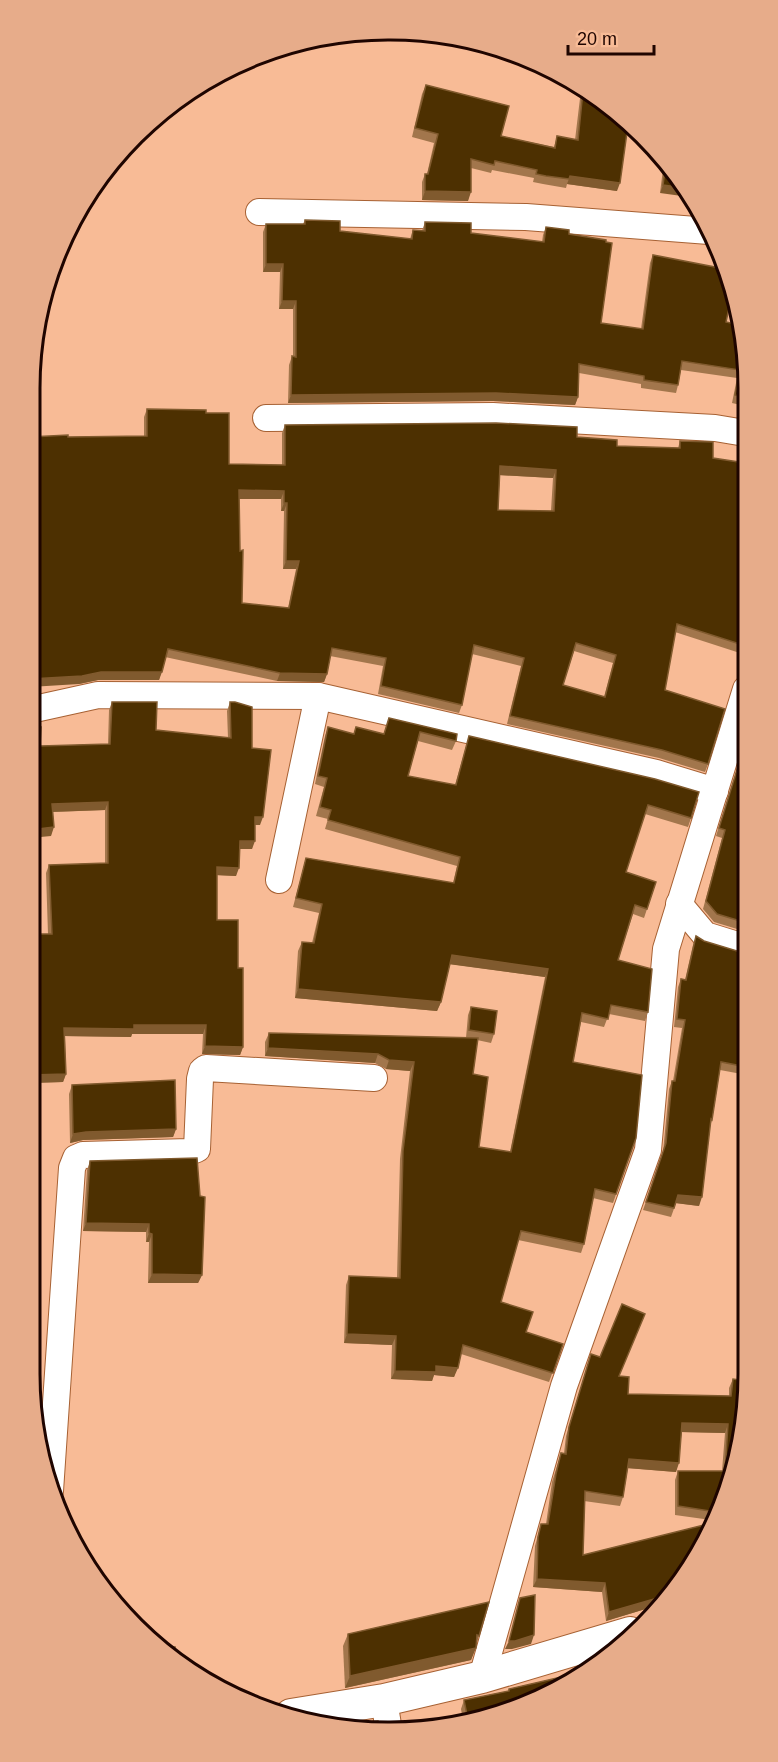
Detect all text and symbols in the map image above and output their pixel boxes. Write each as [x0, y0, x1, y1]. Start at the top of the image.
scale bar [568, 18, 654, 56]
text: 20 m [577, 29, 617, 49]

